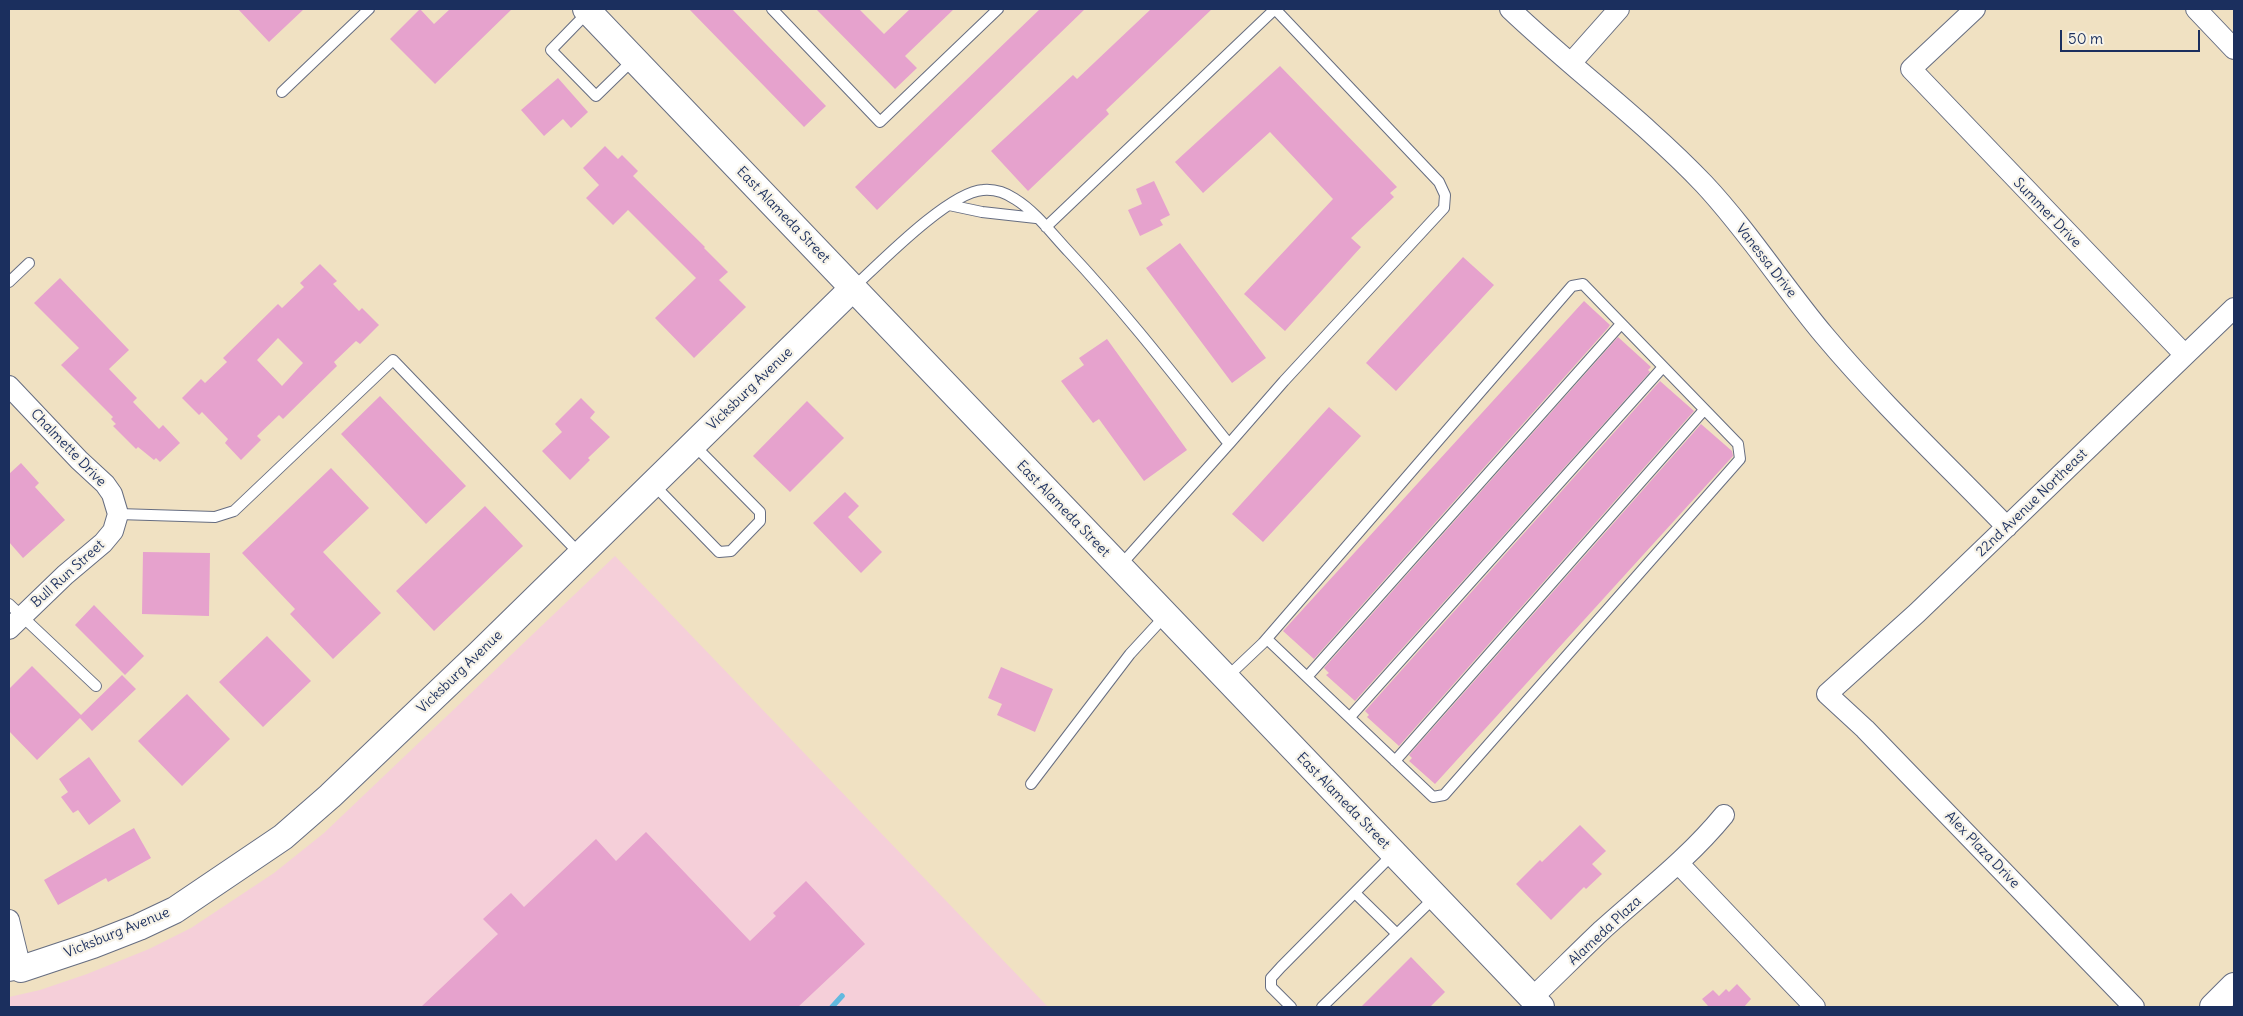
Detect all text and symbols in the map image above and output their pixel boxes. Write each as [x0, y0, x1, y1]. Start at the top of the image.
scale bar [2063, 20, 2203, 52]
text: 50 m [2068, 29, 2103, 48]
street label: East Alameda Street [733, 163, 833, 267]
street label: Summer Drive [2010, 175, 2084, 251]
street label: Vanessa Drive [1732, 221, 1800, 301]
street label: Vicksburg Avenue [704, 344, 796, 434]
street label: Chalmette Drive [27, 406, 109, 490]
street label: 22nd Avenue Northeast [1973, 446, 2091, 560]
street label: East Alameda Street [1013, 457, 1113, 561]
street label: Bull Run Street [28, 537, 108, 611]
street label: Vicksburg Avenue [414, 627, 506, 717]
street label: East Alameda Street [1293, 749, 1393, 853]
street label: Alex Plaza Drive [1941, 808, 2023, 892]
street label: Alameda Plaza [1565, 893, 1645, 969]
street label: Vicksburg Avenue [62, 904, 172, 962]

